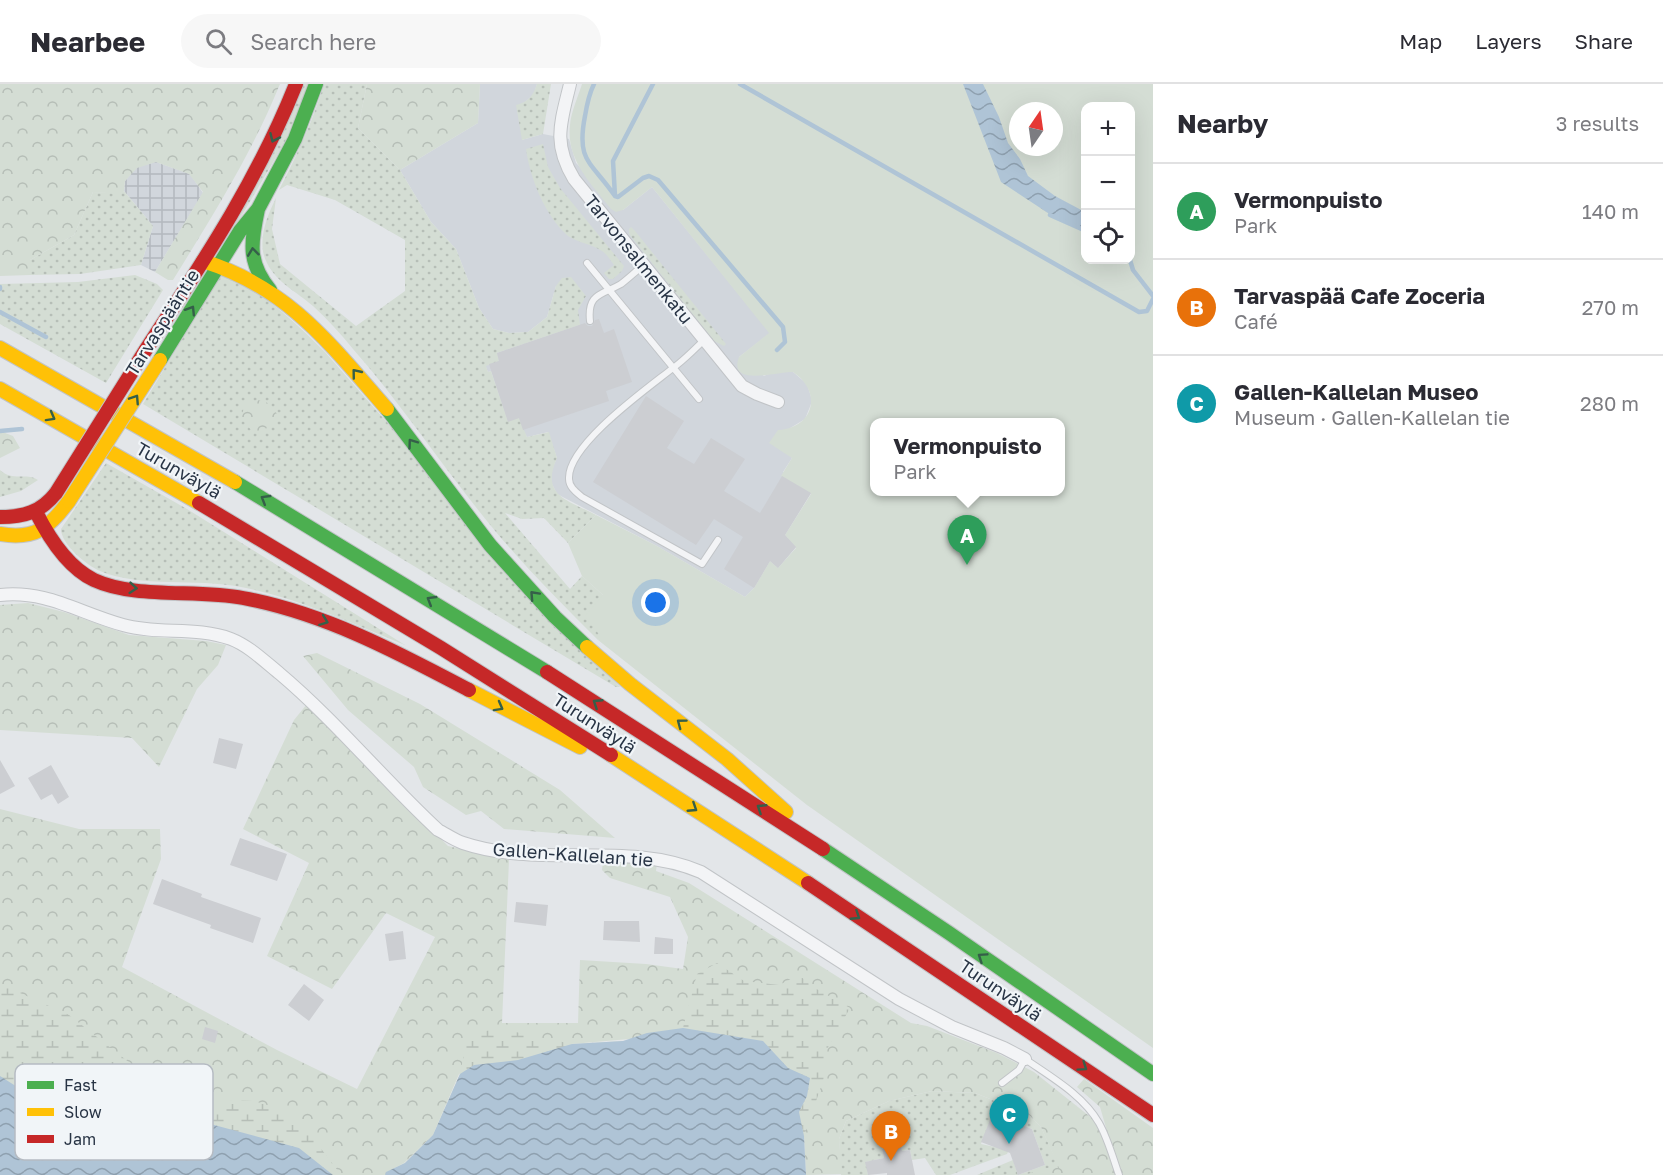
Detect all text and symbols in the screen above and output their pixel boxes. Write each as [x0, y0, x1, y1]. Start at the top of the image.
search box [181, 14, 601, 68]
text: Nearbee [30, 25, 145, 58]
icon: search [202, 25, 235, 58]
text: Search here [250, 28, 376, 55]
text: Map [1399, 28, 1442, 54]
text: Layers [1475, 28, 1542, 54]
text: Share [1575, 28, 1633, 54]
north arrow [1009, 102, 1063, 156]
map controls [1081, 102, 1135, 264]
button: + [1081, 102, 1135, 156]
text: Nearby [1177, 108, 1268, 139]
text: 3 results [1556, 111, 1639, 135]
one-way arrow [269, 132, 281, 143]
button: − [1081, 156, 1135, 210]
text: Vermonpuisto [1234, 186, 1382, 213]
street label: Tarvonsalmenkatu [580, 190, 698, 328]
text: A [1189, 199, 1204, 223]
text: 140 m [1582, 199, 1639, 223]
button: locate [1081, 210, 1135, 264]
text: Park [1234, 213, 1277, 237]
one-way arrow [248, 247, 260, 256]
street label: Tarvaspääntie [121, 265, 203, 379]
text: Tarvaspää Cafe Zoceria [1234, 282, 1485, 309]
text: B [1189, 295, 1204, 319]
text: 270 m [1582, 295, 1639, 319]
one-way arrow [183, 306, 195, 316]
text: Café [1234, 309, 1278, 333]
one-way arrow [352, 369, 363, 380]
text: Gallen-Kallelan Museo [1234, 378, 1478, 405]
text: C [1189, 391, 1204, 415]
text: 280 m [1580, 391, 1639, 415]
one-way arrow [127, 394, 138, 405]
text: Museum · Gallen-Kallelan tie [1234, 405, 1510, 429]
one-way arrow [45, 410, 55, 421]
popup [870, 418, 1065, 496]
text: Vermonpuisto [893, 432, 1042, 459]
street label: Turunväylä [133, 437, 225, 503]
one-way arrow [409, 438, 420, 449]
text: Park [893, 459, 937, 483]
one-way arrow [261, 495, 271, 507]
pin: A [948, 516, 986, 565]
one-way arrow [128, 581, 137, 594]
your location [641, 588, 670, 617]
one-way arrow [530, 592, 541, 602]
one-way arrow [427, 596, 437, 608]
one-way arrow [318, 614, 329, 626]
street label: Turunväylä [549, 688, 641, 758]
one-way arrow [593, 698, 603, 710]
one-way arrow [493, 700, 503, 711]
one-way arrow [677, 719, 688, 730]
one-way arrow [686, 801, 697, 812]
one-way arrow [757, 804, 767, 816]
street label: Gallen-Kallelan tie [492, 837, 654, 871]
one-way arrow [849, 908, 860, 919]
one-way arrow [978, 952, 988, 964]
street label: Turunväylä [956, 954, 1046, 1026]
one-way arrow [1076, 1060, 1087, 1071]
legend [15, 1064, 213, 1160]
text: Fast [64, 1075, 97, 1095]
pin: C [990, 1094, 1028, 1144]
text: Slow [64, 1102, 102, 1122]
pin: B [872, 1112, 910, 1161]
text: Jam [64, 1129, 96, 1149]

